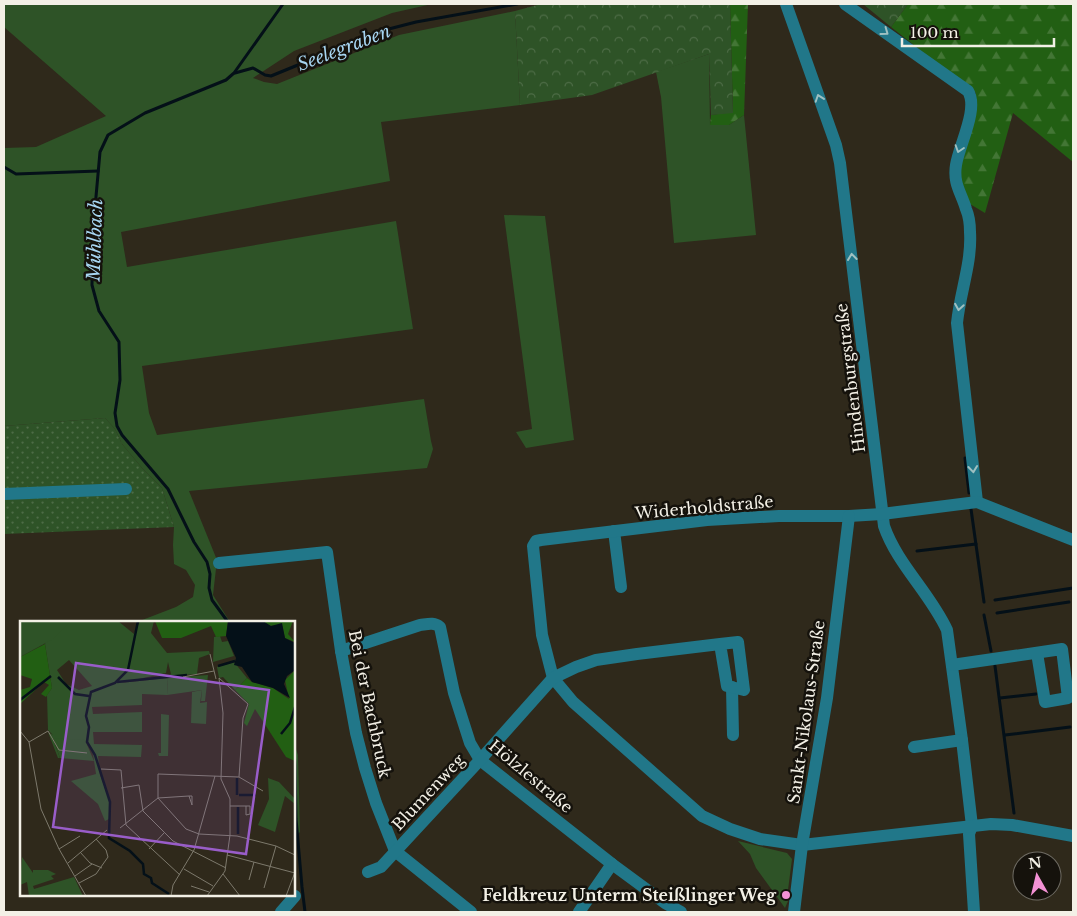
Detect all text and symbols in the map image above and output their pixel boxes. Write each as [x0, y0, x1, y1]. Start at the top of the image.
scale bar [902, 15, 1054, 47]
water label: Seelegraben [294, 20, 394, 76]
text: 100 m [910, 23, 959, 42]
one-way arrow [879, 26, 889, 35]
one-way arrow [815, 95, 825, 103]
one-way arrow [955, 144, 965, 153]
water label: Mühlbach [83, 198, 107, 283]
one-way arrow [847, 253, 858, 261]
street label: Hindenburgstraße [831, 302, 869, 454]
one-way arrow [955, 303, 965, 312]
one-way arrow [967, 465, 978, 473]
street label: Widerholdstraße [633, 491, 774, 523]
street label: Sankt-Nikolaus-Straße [783, 619, 829, 805]
inset map [20, 621, 295, 896]
street label: Bei der Bachbruck [344, 628, 396, 780]
street label: Hölzlestraße [485, 735, 577, 817]
street label: Blumenweg [387, 749, 469, 834]
north arrow [1012, 851, 1062, 901]
text: N [1027, 853, 1043, 873]
place label: Feldkreuz Unterm Steißlinger Weg [482, 885, 777, 905]
marker: Feldkreuz Unterm Steißlinger Weg [780, 889, 792, 901]

